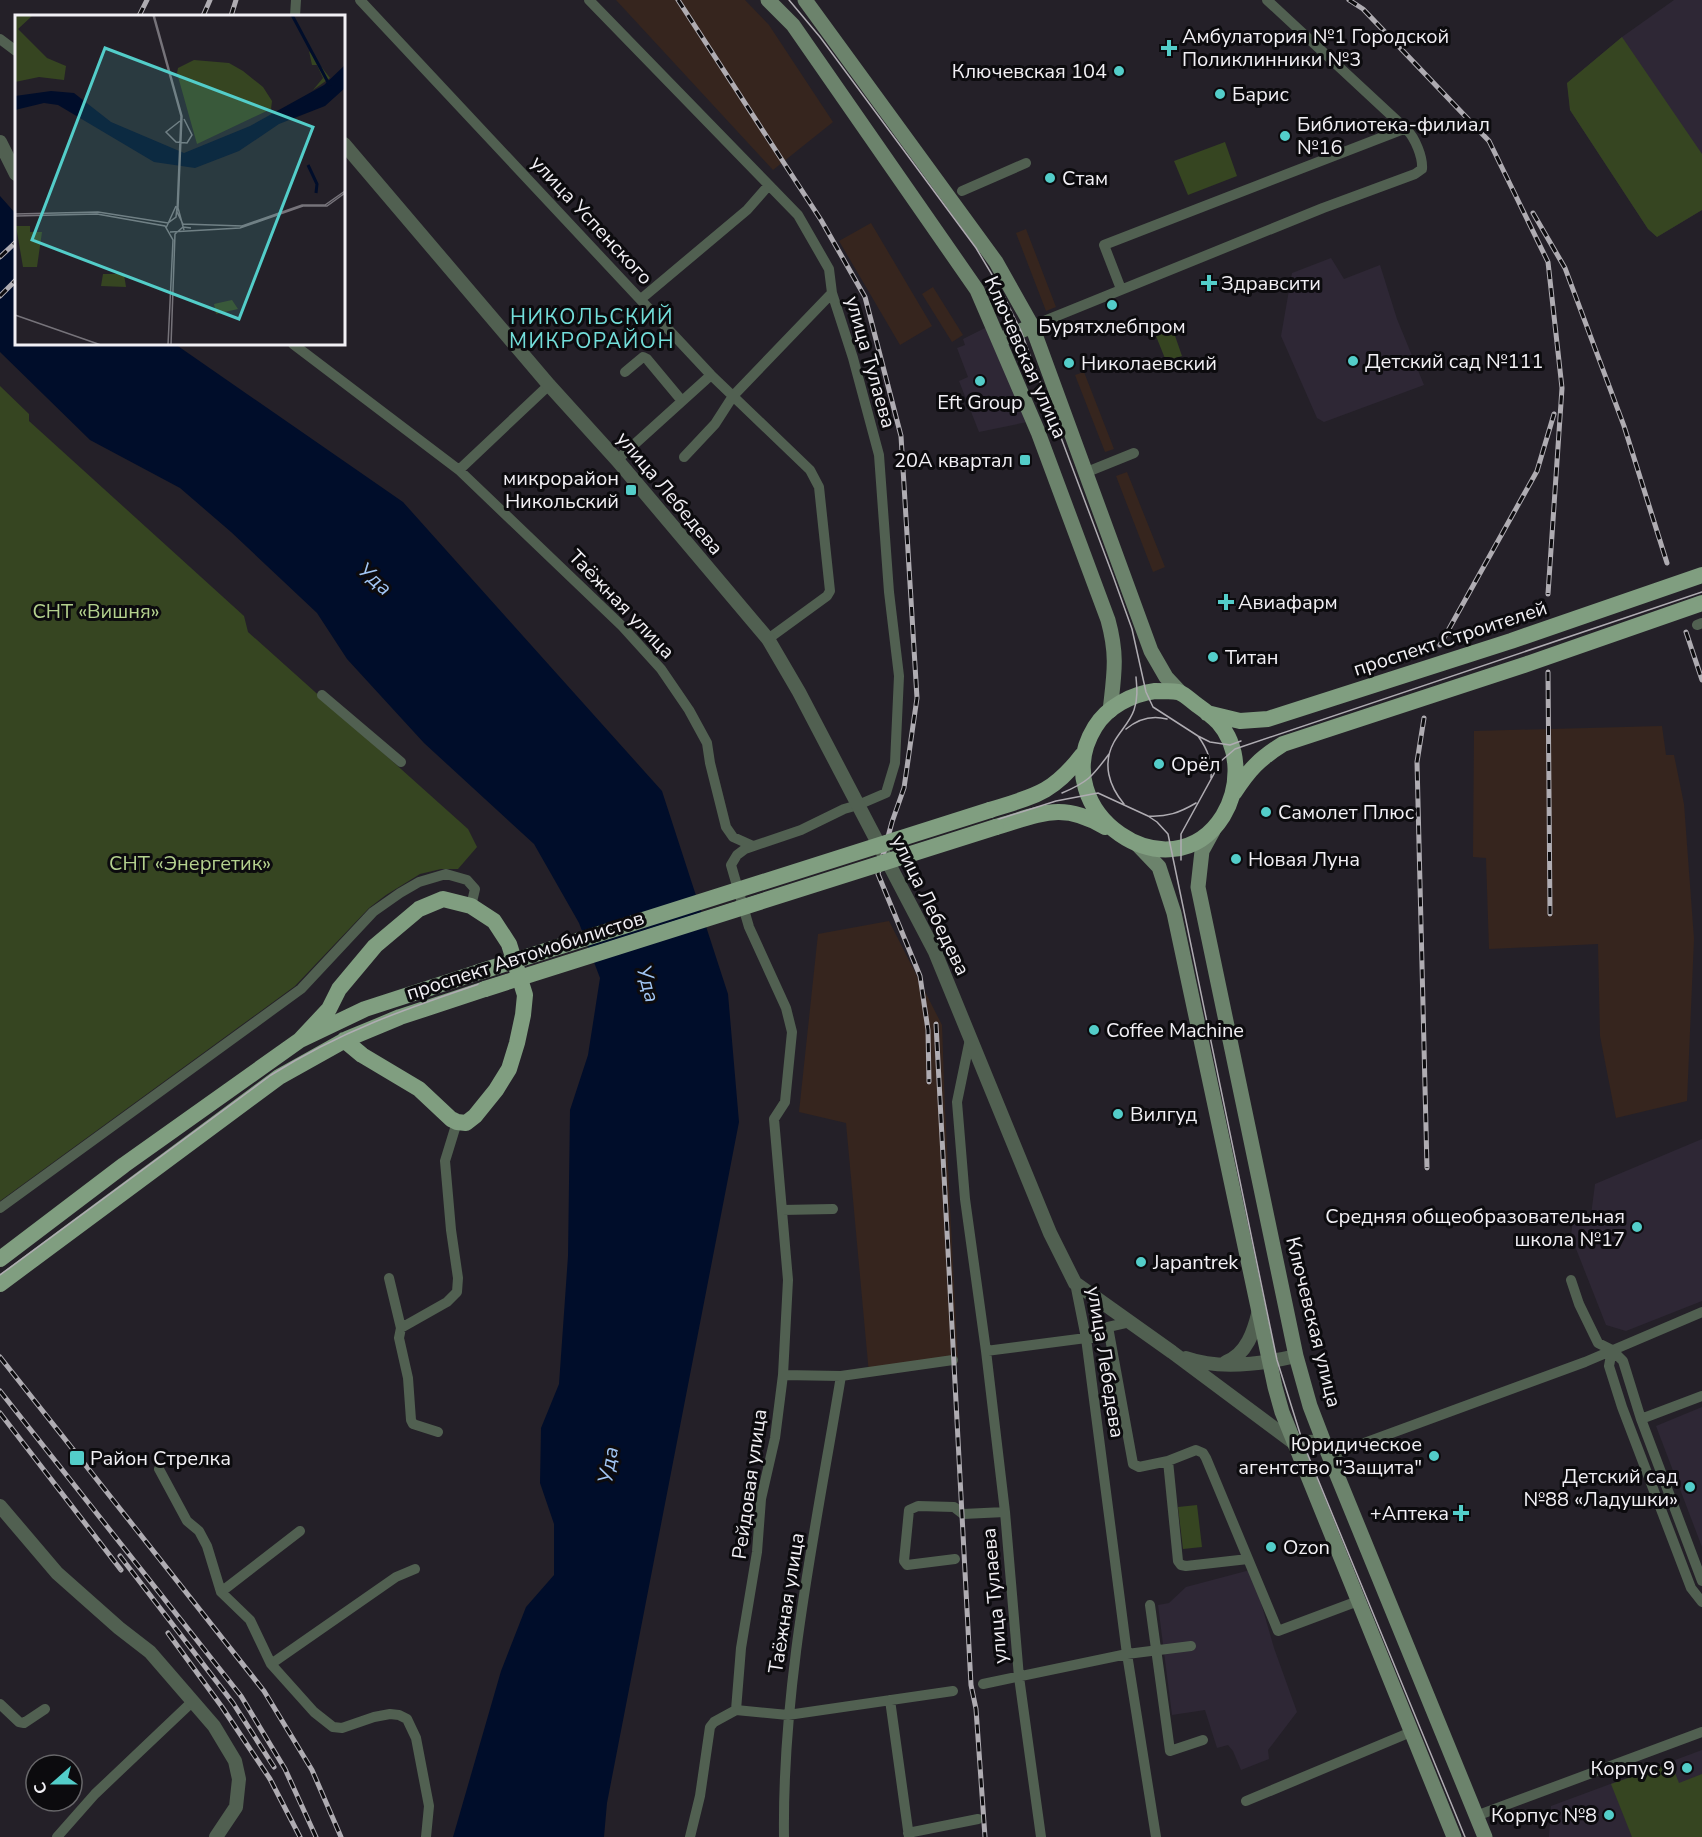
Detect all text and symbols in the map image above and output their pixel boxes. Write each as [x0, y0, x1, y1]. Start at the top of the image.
inset map [15, 15, 345, 345]
place label: Амбулатория №1 Городской Поликлинники №3 [1182, 23, 1449, 73]
marker: Амбулатория №1 Городской Поликлинники №3 [1160, 39, 1178, 57]
place label: Ключевская 104 [952, 58, 1107, 85]
marker: Ключевская 104 [1112, 64, 1126, 78]
place label: Барис [1232, 81, 1289, 108]
marker: Барис [1213, 87, 1227, 101]
place label: Библиотека-филиал №16 [1297, 111, 1490, 161]
marker: Библиотека-филиал №16 [1278, 129, 1292, 143]
street label: улица Успенского [525, 150, 659, 291]
place label: Стам [1062, 165, 1108, 192]
marker: Стам [1043, 171, 1057, 185]
place label: Здравсити [1221, 270, 1321, 297]
street label: Ключевская улица [978, 272, 1073, 443]
marker: Здравсити [1202, 276, 1216, 290]
street label: улица Тулаева [839, 293, 902, 431]
marker: Бурятхлебпром [1105, 298, 1119, 312]
district label: НИКОЛЬСКИЙ МИКРОРАЙОН [509, 303, 675, 355]
place label: Бурятхлебпром [1038, 313, 1186, 340]
place label: Детский сад №111 [1365, 348, 1544, 375]
place label: Николаевский [1081, 350, 1217, 377]
marker: Детский сад №111 [1346, 354, 1360, 368]
marker: Николаевский [1062, 356, 1076, 370]
marker: Eft Group [973, 374, 987, 388]
place label: Eft Group [937, 389, 1023, 416]
street label: улица Лебедева [610, 426, 729, 561]
place label: 20А квартал [894, 447, 1013, 474]
marker: 20А квартал [1018, 453, 1032, 467]
place label: микрорайон Никольский [503, 465, 619, 515]
marker: микрорайон Никольский [624, 483, 638, 497]
street label: Таёжная улица [563, 544, 681, 665]
water label: Уда [352, 556, 398, 602]
place label: Авиафарм [1238, 589, 1338, 616]
street label: проспект Строителей [1350, 594, 1551, 683]
marker: Авиафарм [1219, 595, 1233, 609]
park label: СНТ «Вишня» [32, 598, 160, 625]
place label: Титан [1225, 644, 1279, 671]
marker: Титан [1206, 650, 1220, 664]
place label: Орёл [1171, 751, 1221, 778]
marker: Орёл [1152, 757, 1166, 771]
place label: Самолет Плюс [1278, 799, 1414, 826]
marker: Самолет Плюс [1259, 805, 1273, 819]
street label: улица Лебедева [885, 830, 976, 980]
place label: Новая Луна [1248, 846, 1360, 873]
park label: СНТ «Энергетик» [109, 850, 271, 877]
marker: Новая Луна [1229, 852, 1243, 866]
street label: проспект Автомобилистов [403, 904, 648, 1007]
water label: Уда [630, 962, 666, 1006]
place label: Coffee Machine [1106, 1017, 1244, 1044]
marker: Coffee Machine [1087, 1023, 1101, 1037]
place label: Вилгуд [1130, 1101, 1198, 1128]
marker: Вилгуд [1111, 1107, 1125, 1121]
place label: Средняя общеобразовательная школа №17 [1325, 1203, 1625, 1253]
marker: Средняя общеобразовательная школа №17 [1630, 1220, 1644, 1234]
street label: Ключевская улица [1279, 1234, 1348, 1410]
place label: Japantrek [1152, 1249, 1239, 1276]
marker: Japantrek [1134, 1255, 1148, 1269]
street label: улица Лебедева [1080, 1284, 1131, 1440]
street label: Рейдовая улица [726, 1407, 773, 1561]
place label: Юридическое агентство "Защита" [1238, 1431, 1422, 1481]
water label: Уда [591, 1444, 625, 1486]
place label: Район Стрелка [90, 1445, 231, 1472]
marker: Район Стрелка [68, 1449, 86, 1467]
marker: Юридическое агентство "Защита" [1427, 1449, 1441, 1463]
place label: Детский сад №88 «Ладушки» [1524, 1463, 1678, 1513]
marker: Детский сад №88 «Ладушки» [1683, 1480, 1697, 1494]
place label: +Аптека [1370, 1500, 1449, 1527]
marker: +Аптека [1454, 1506, 1468, 1520]
street label: улица Тулаева [975, 1527, 1014, 1665]
street label: Таёжная улица [762, 1531, 811, 1675]
place label: Ozon [1283, 1534, 1330, 1561]
marker: Ozon [1264, 1540, 1278, 1554]
north arrow [24, 1753, 84, 1813]
place label: Корпус 9 [1590, 1755, 1675, 1782]
marker: Корпус 9 [1680, 1761, 1694, 1775]
text: С [29, 1779, 53, 1797]
place label: Корпус №8 [1491, 1802, 1597, 1829]
marker: Корпус №8 [1602, 1808, 1616, 1822]

